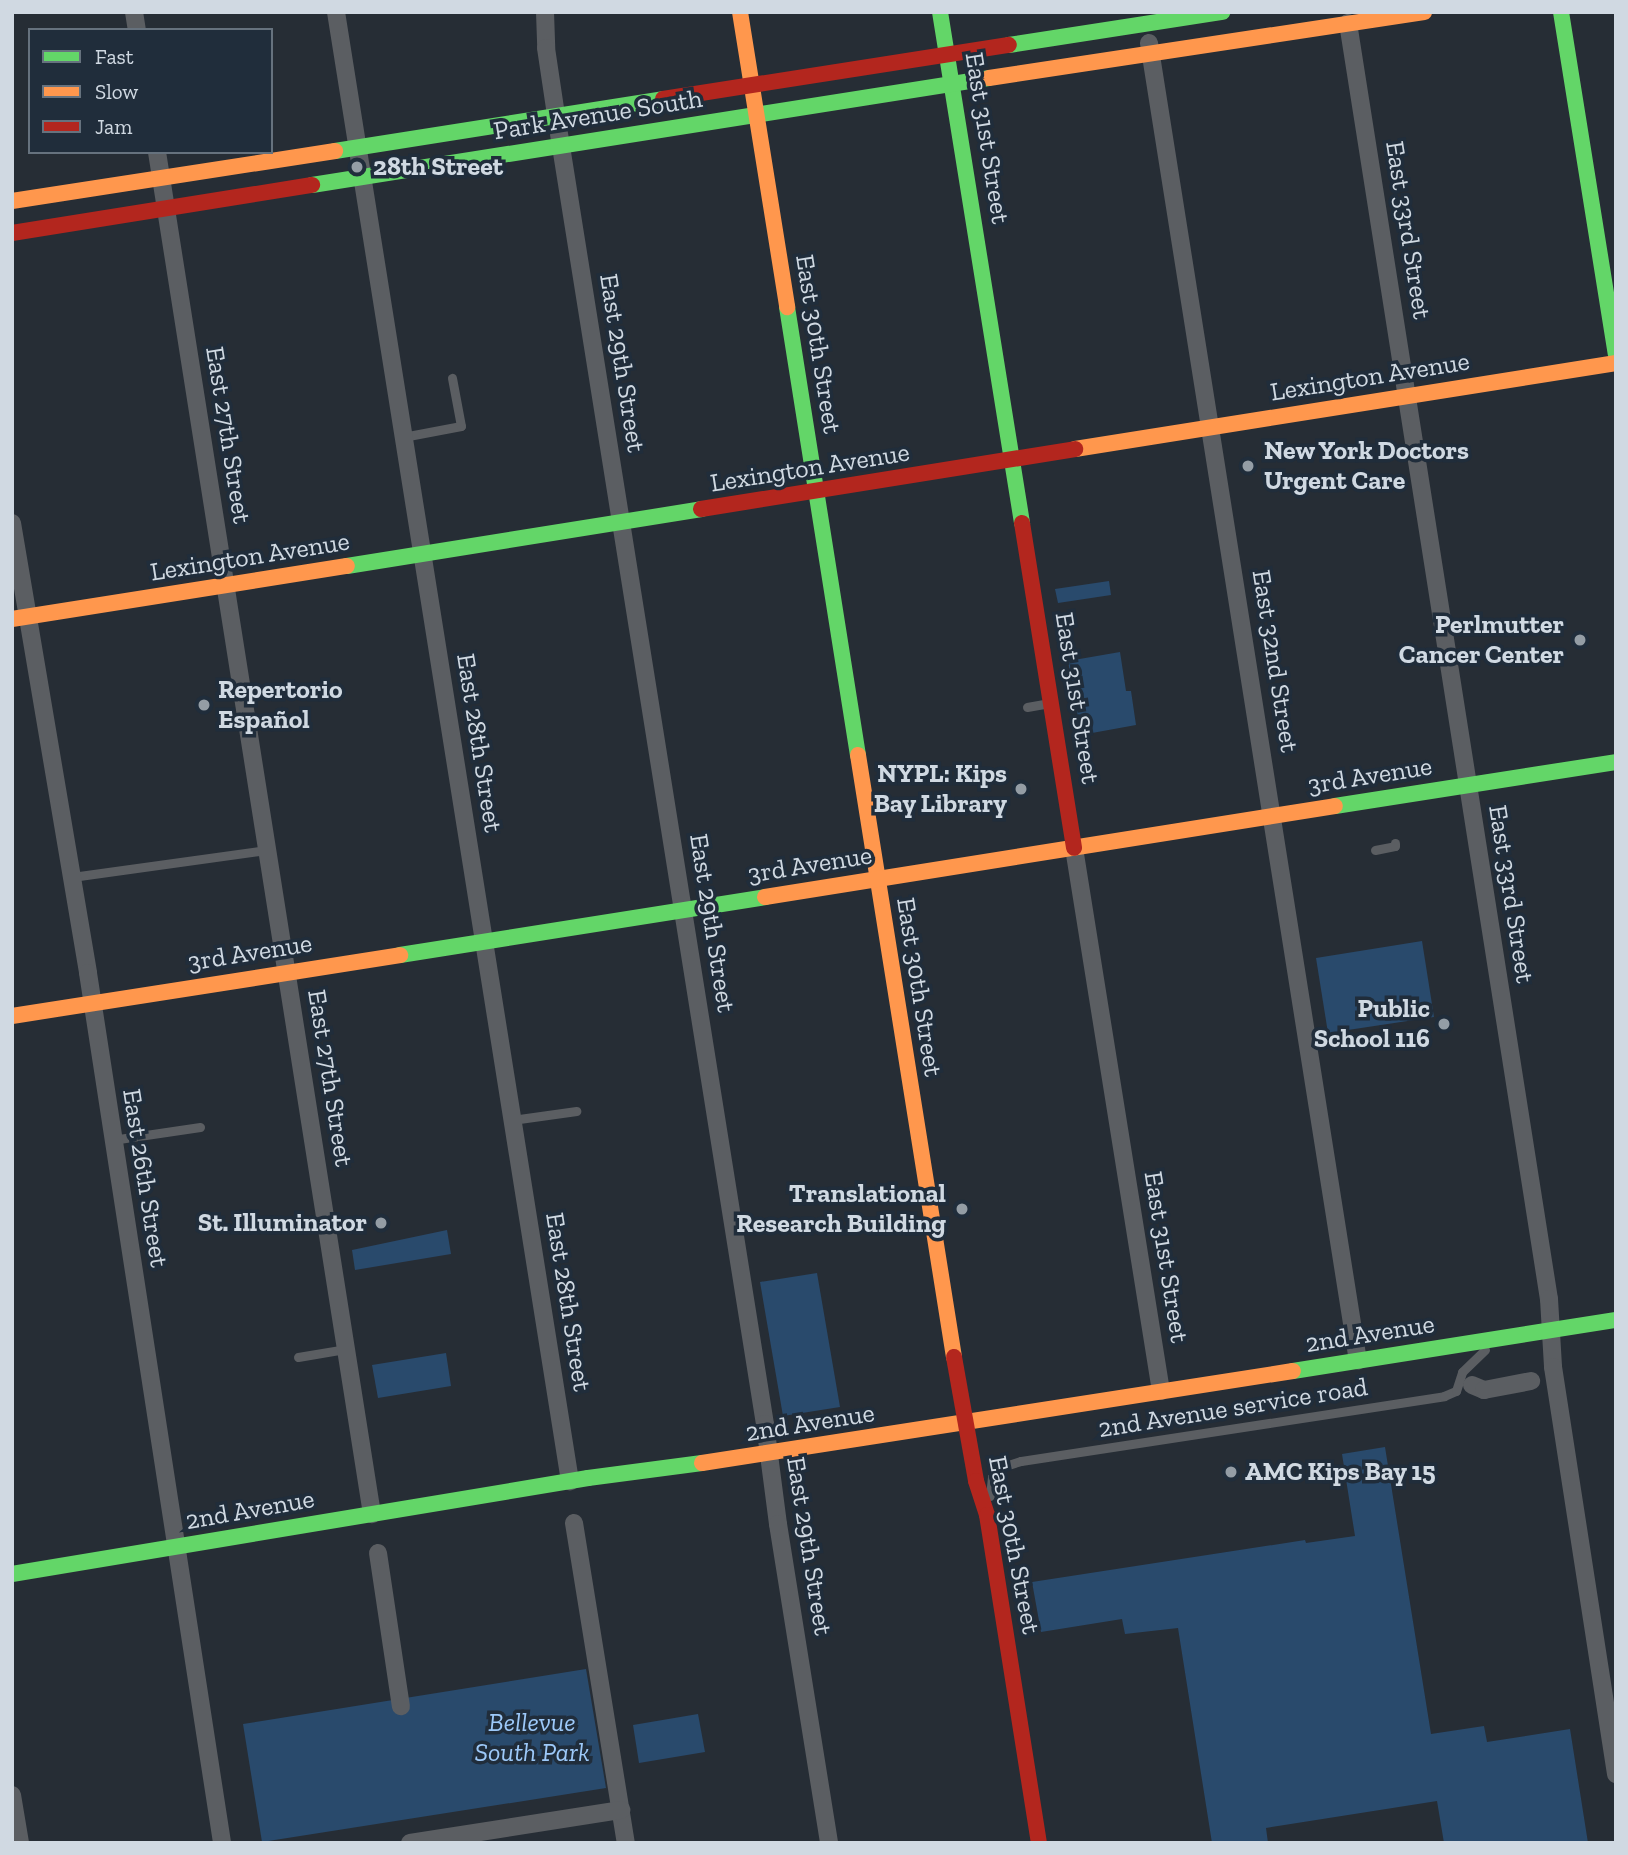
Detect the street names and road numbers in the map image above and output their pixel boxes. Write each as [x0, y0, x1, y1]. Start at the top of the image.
street label: East 31st Street [958, 50, 1016, 226]
street label: Park Avenue South [491, 83, 705, 147]
street label: East 33rd Street [1379, 139, 1437, 321]
street label: East 30th Street [788, 252, 848, 436]
street label: East 29th Street [592, 271, 652, 455]
street label: East 27th Street [199, 344, 257, 526]
street label: Lexington Avenue [1268, 346, 1472, 408]
street label: Lexington Avenue [708, 437, 912, 499]
street label: Lexington Avenue [148, 526, 352, 588]
street label: East 32nd Street [1245, 567, 1305, 755]
street label: East 31st Street [1048, 610, 1106, 786]
street label: East 28th Street [449, 651, 509, 835]
street label: 3rd Avenue [1305, 751, 1435, 801]
street label: East 33rd Street [1482, 803, 1540, 985]
street label: East 29th Street [682, 831, 742, 1015]
street label: 3rd Avenue [745, 840, 875, 890]
street label: East 30th Street [889, 895, 949, 1079]
street label: 3rd Avenue [185, 928, 315, 978]
street label: East 27th Street [301, 987, 359, 1169]
street label: East 26th Street [115, 1086, 175, 1270]
street label: East 31st Street [1137, 1169, 1195, 1345]
street label: East 28th Street [538, 1210, 598, 1394]
street label: 2nd Avenue [1303, 1308, 1437, 1360]
street label: 2nd Avenue service road [1096, 1371, 1370, 1445]
street label: 2nd Avenue [743, 1397, 877, 1449]
street label: East 30th Street [981, 1453, 1047, 1637]
street label: East 29th Street [779, 1454, 839, 1638]
street label: 2nd Avenue [183, 1483, 317, 1537]

